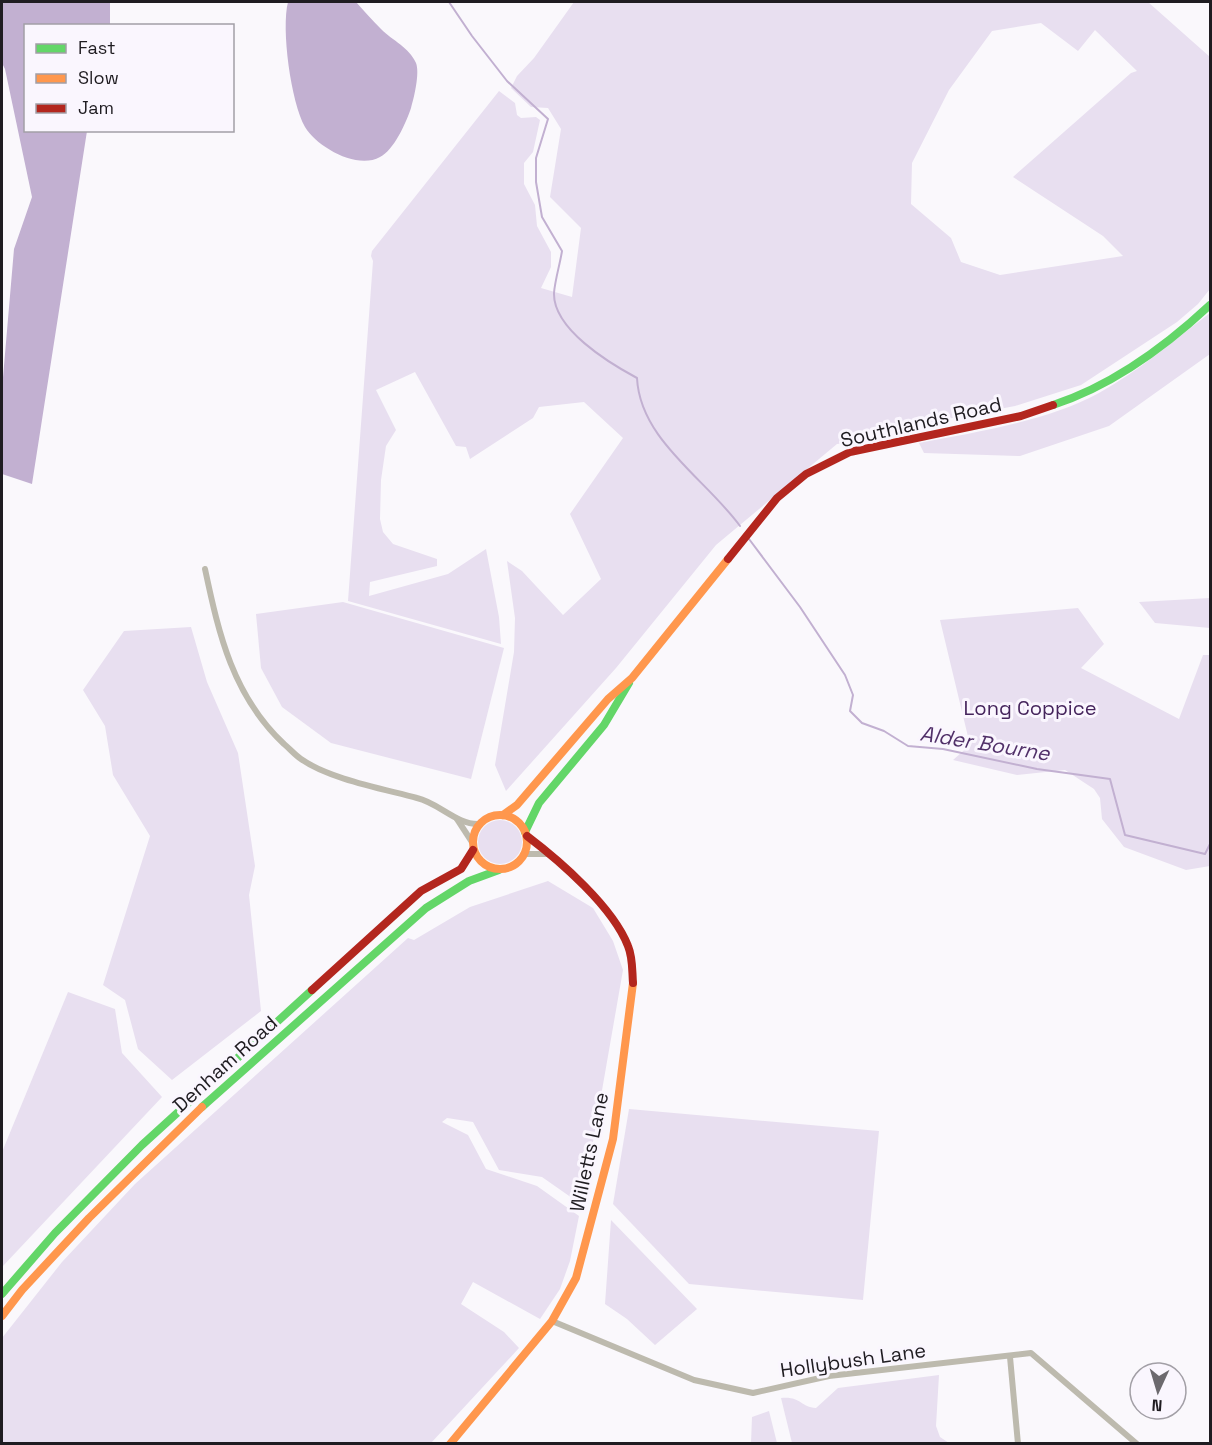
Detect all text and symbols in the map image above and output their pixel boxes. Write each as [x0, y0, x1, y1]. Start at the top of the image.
legend [24, 24, 234, 132]
text: Fast [78, 36, 115, 59]
text: Slow [78, 66, 119, 89]
text: Jam [78, 96, 114, 119]
street label: Southlands Road [838, 391, 1004, 453]
park label: Long Coppice [963, 695, 1097, 721]
water label: Alder Bourne [918, 719, 1053, 767]
street label: Denham Road [167, 1010, 283, 1118]
street label: Willetts Lane [564, 1090, 614, 1214]
street label: Hollybush Lane [778, 1337, 928, 1383]
north arrow [1128, 1361, 1188, 1421]
text: N [1151, 1395, 1163, 1416]

